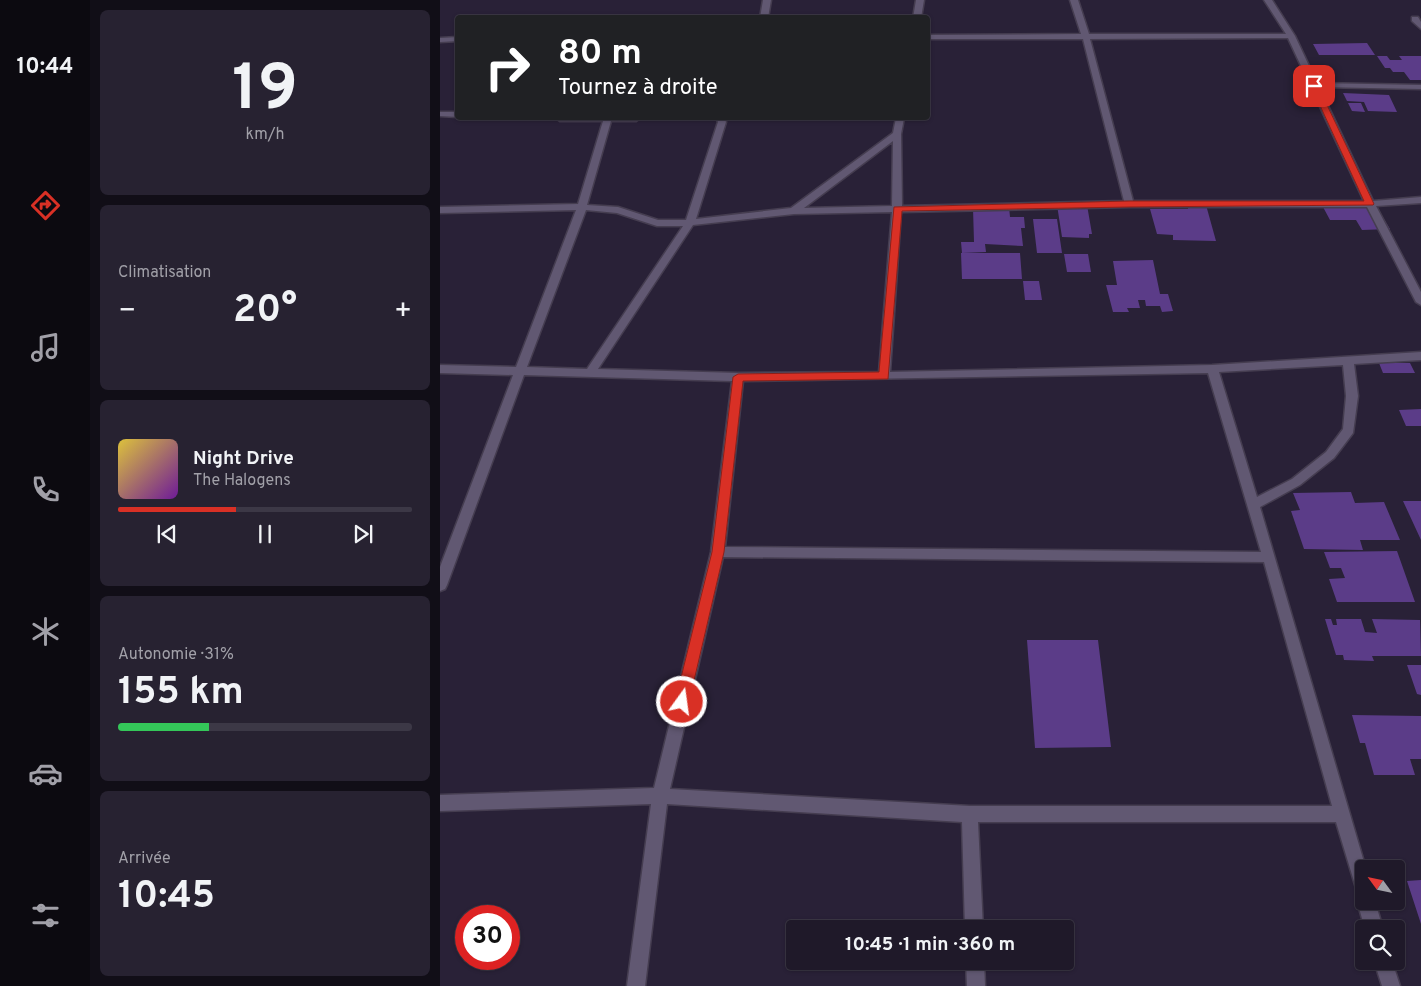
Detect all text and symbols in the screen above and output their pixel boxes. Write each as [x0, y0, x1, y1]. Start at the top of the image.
text: 80 m [558, 32, 642, 76]
icon: right [475, 35, 540, 100]
text: 19 [232, 51, 298, 133]
text: 10:44 [17, 54, 73, 81]
pin [1293, 65, 1335, 107]
icon: arrive [1300, 72, 1328, 100]
text: Tournez à droite [558, 75, 718, 102]
text: km/h [246, 125, 284, 145]
icon: directions [28, 188, 63, 223]
text: Climatisation [118, 263, 211, 283]
text: 20° [233, 287, 297, 336]
text: − [118, 294, 136, 330]
text: + [394, 294, 412, 330]
icon: music [28, 330, 63, 365]
text: Night Drive [193, 447, 294, 471]
text: The Halogens [193, 471, 291, 491]
icon: phone [28, 472, 63, 507]
icon: previous [153, 520, 181, 548]
icon: pause [251, 520, 279, 548]
icon: next [349, 520, 377, 548]
icon: climate [28, 614, 63, 649]
text: Autonomie · 31% [118, 645, 234, 665]
text: 155 km [118, 669, 244, 718]
position arrow [655, 675, 707, 727]
icon: car [28, 756, 63, 791]
text: Arrivée [118, 849, 171, 869]
north arrow [1355, 860, 1405, 910]
map controls [1355, 860, 1405, 970]
text: 10:45 [118, 873, 215, 922]
icon: filters [28, 898, 63, 933]
speed limit sign: 30 [455, 905, 520, 970]
button: search [1355, 920, 1405, 970]
text: 10:45 · 1 min · 360 m [845, 933, 1015, 957]

